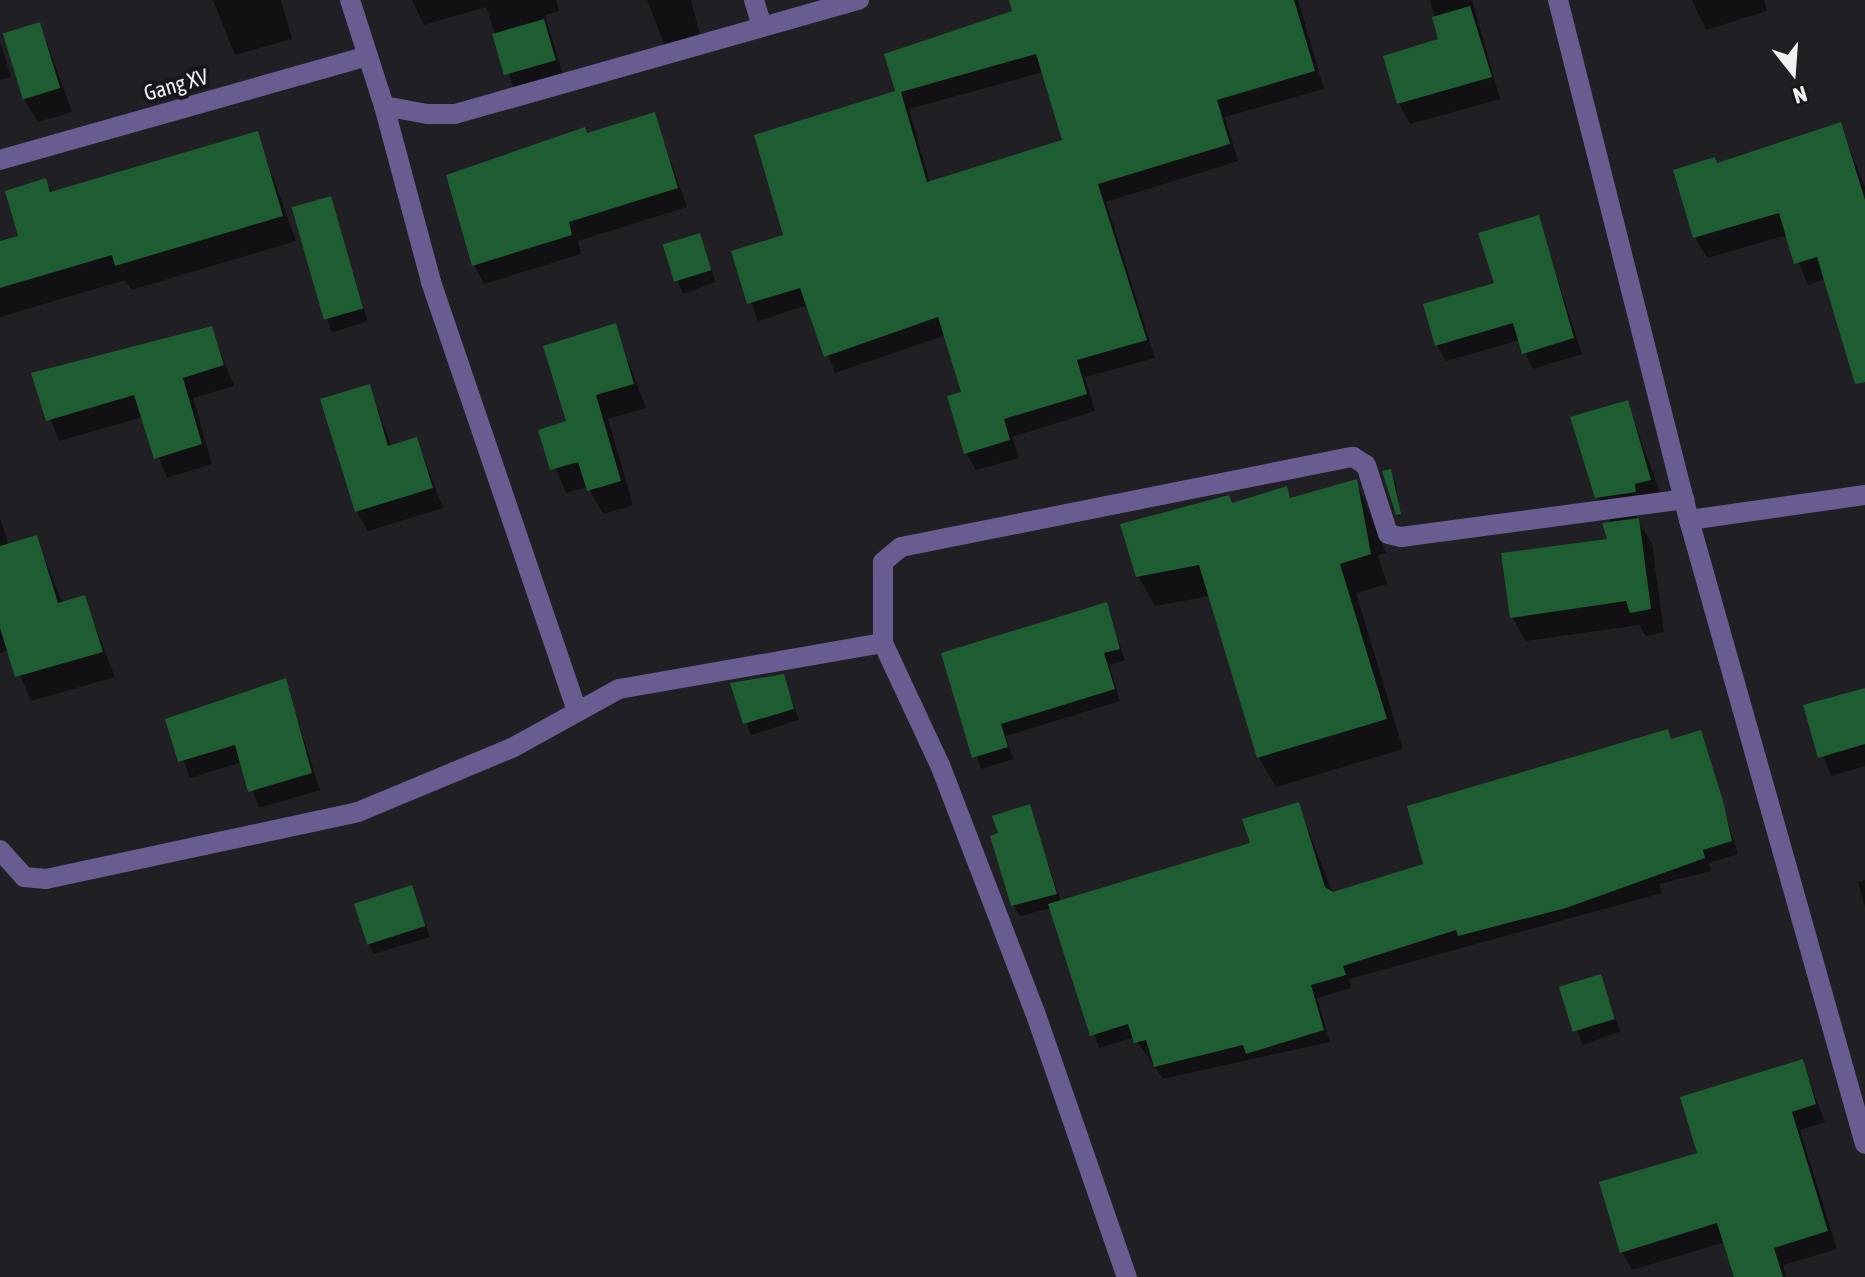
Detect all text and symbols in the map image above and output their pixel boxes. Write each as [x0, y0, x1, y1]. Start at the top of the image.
north arrow [1753, 32, 1833, 112]
street label: Gang XV [141, 63, 211, 107]
text: N [1790, 81, 1810, 109]

